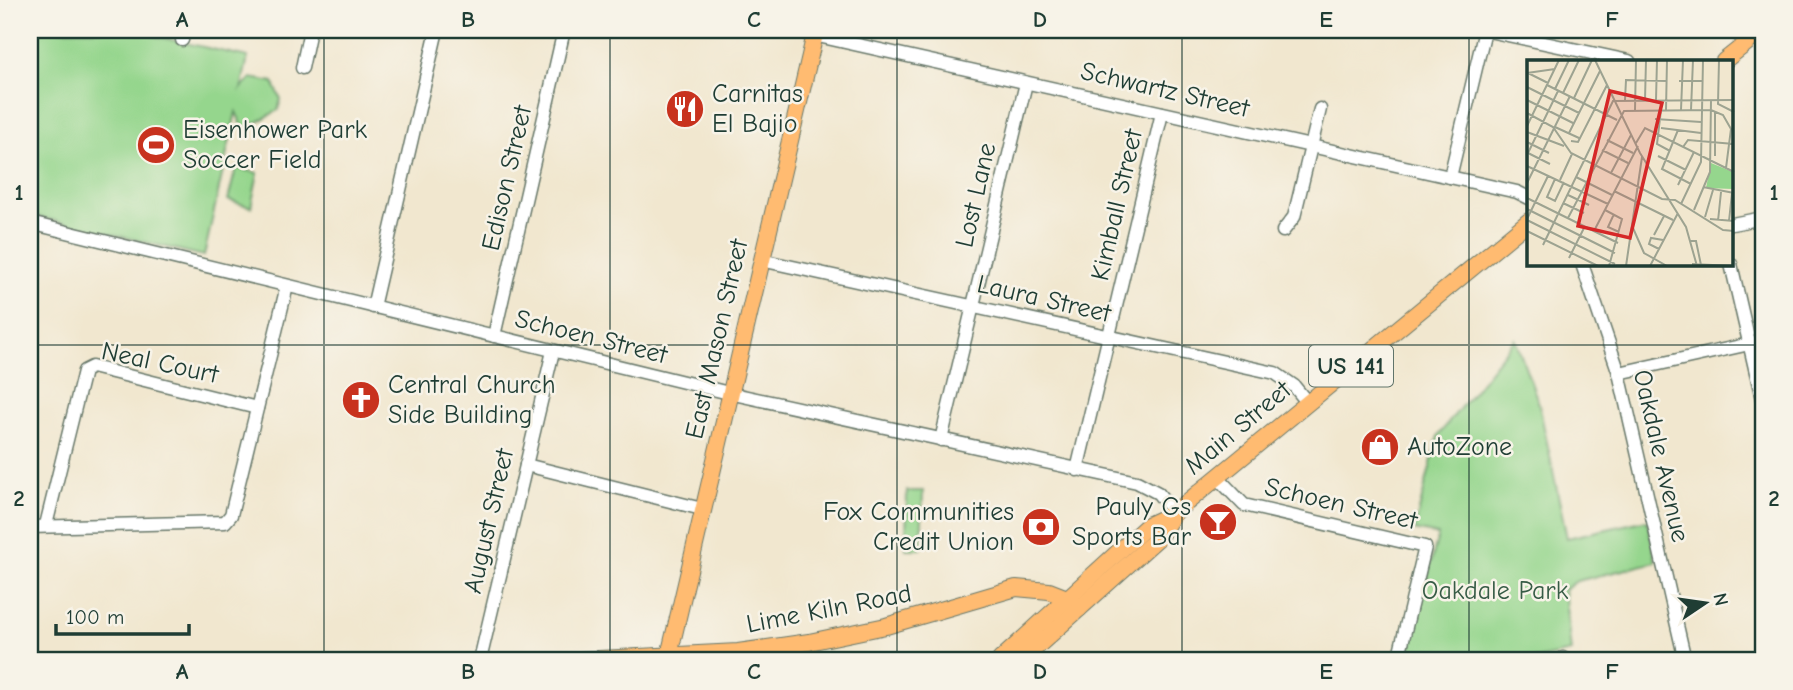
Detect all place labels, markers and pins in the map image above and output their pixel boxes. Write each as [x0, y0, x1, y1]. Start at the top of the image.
place label: Carnitas El Bajio [712, 79, 803, 139]
restaurant icon: Carnitas El Bajio [664, 88, 706, 130]
place label: Eisenhower Park Soccer Field [183, 115, 368, 175]
sports icon: Eisenhower Park Soccer Field [135, 124, 177, 166]
place label: Central Church Side Building [388, 370, 556, 430]
church icon: Central Church Side Building [340, 379, 382, 421]
shop icon: AutoZone [1359, 426, 1401, 468]
place label: AutoZone [1407, 432, 1512, 462]
place label: Pauly Gs Sports Bar [1072, 492, 1192, 552]
place label: Fox Communities Credit Union [823, 497, 1014, 557]
bar icon: Pauly Gs Sports Bar [1197, 501, 1239, 543]
bank icon: Fox Communities Credit Union [1020, 506, 1062, 548]

